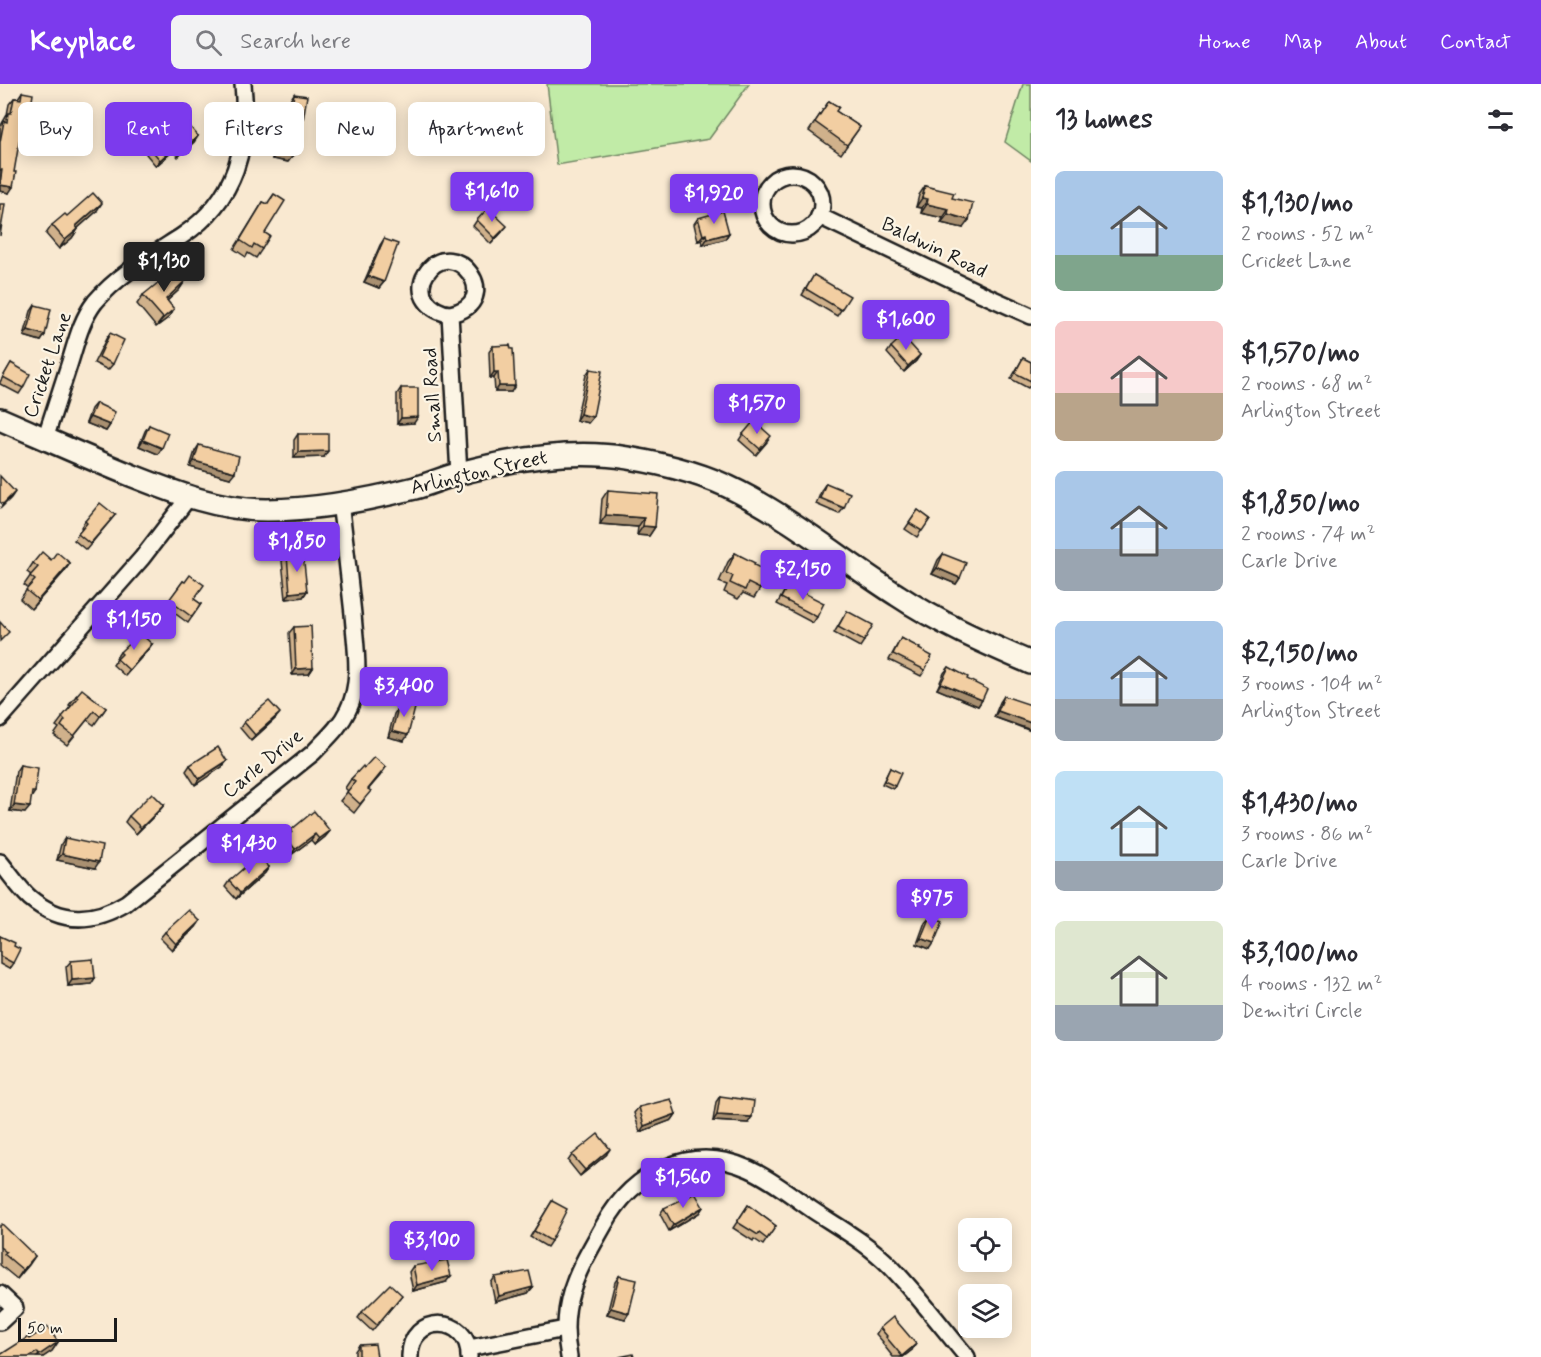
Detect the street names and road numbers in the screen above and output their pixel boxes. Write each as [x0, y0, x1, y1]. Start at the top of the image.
street label: Baldwin Road [877, 211, 991, 285]
street label: Cricket Lane [17, 308, 79, 422]
street label: Small Road [417, 347, 449, 443]
street label: Arlington Street [408, 444, 551, 504]
street label: Carle Drive [217, 723, 309, 805]

